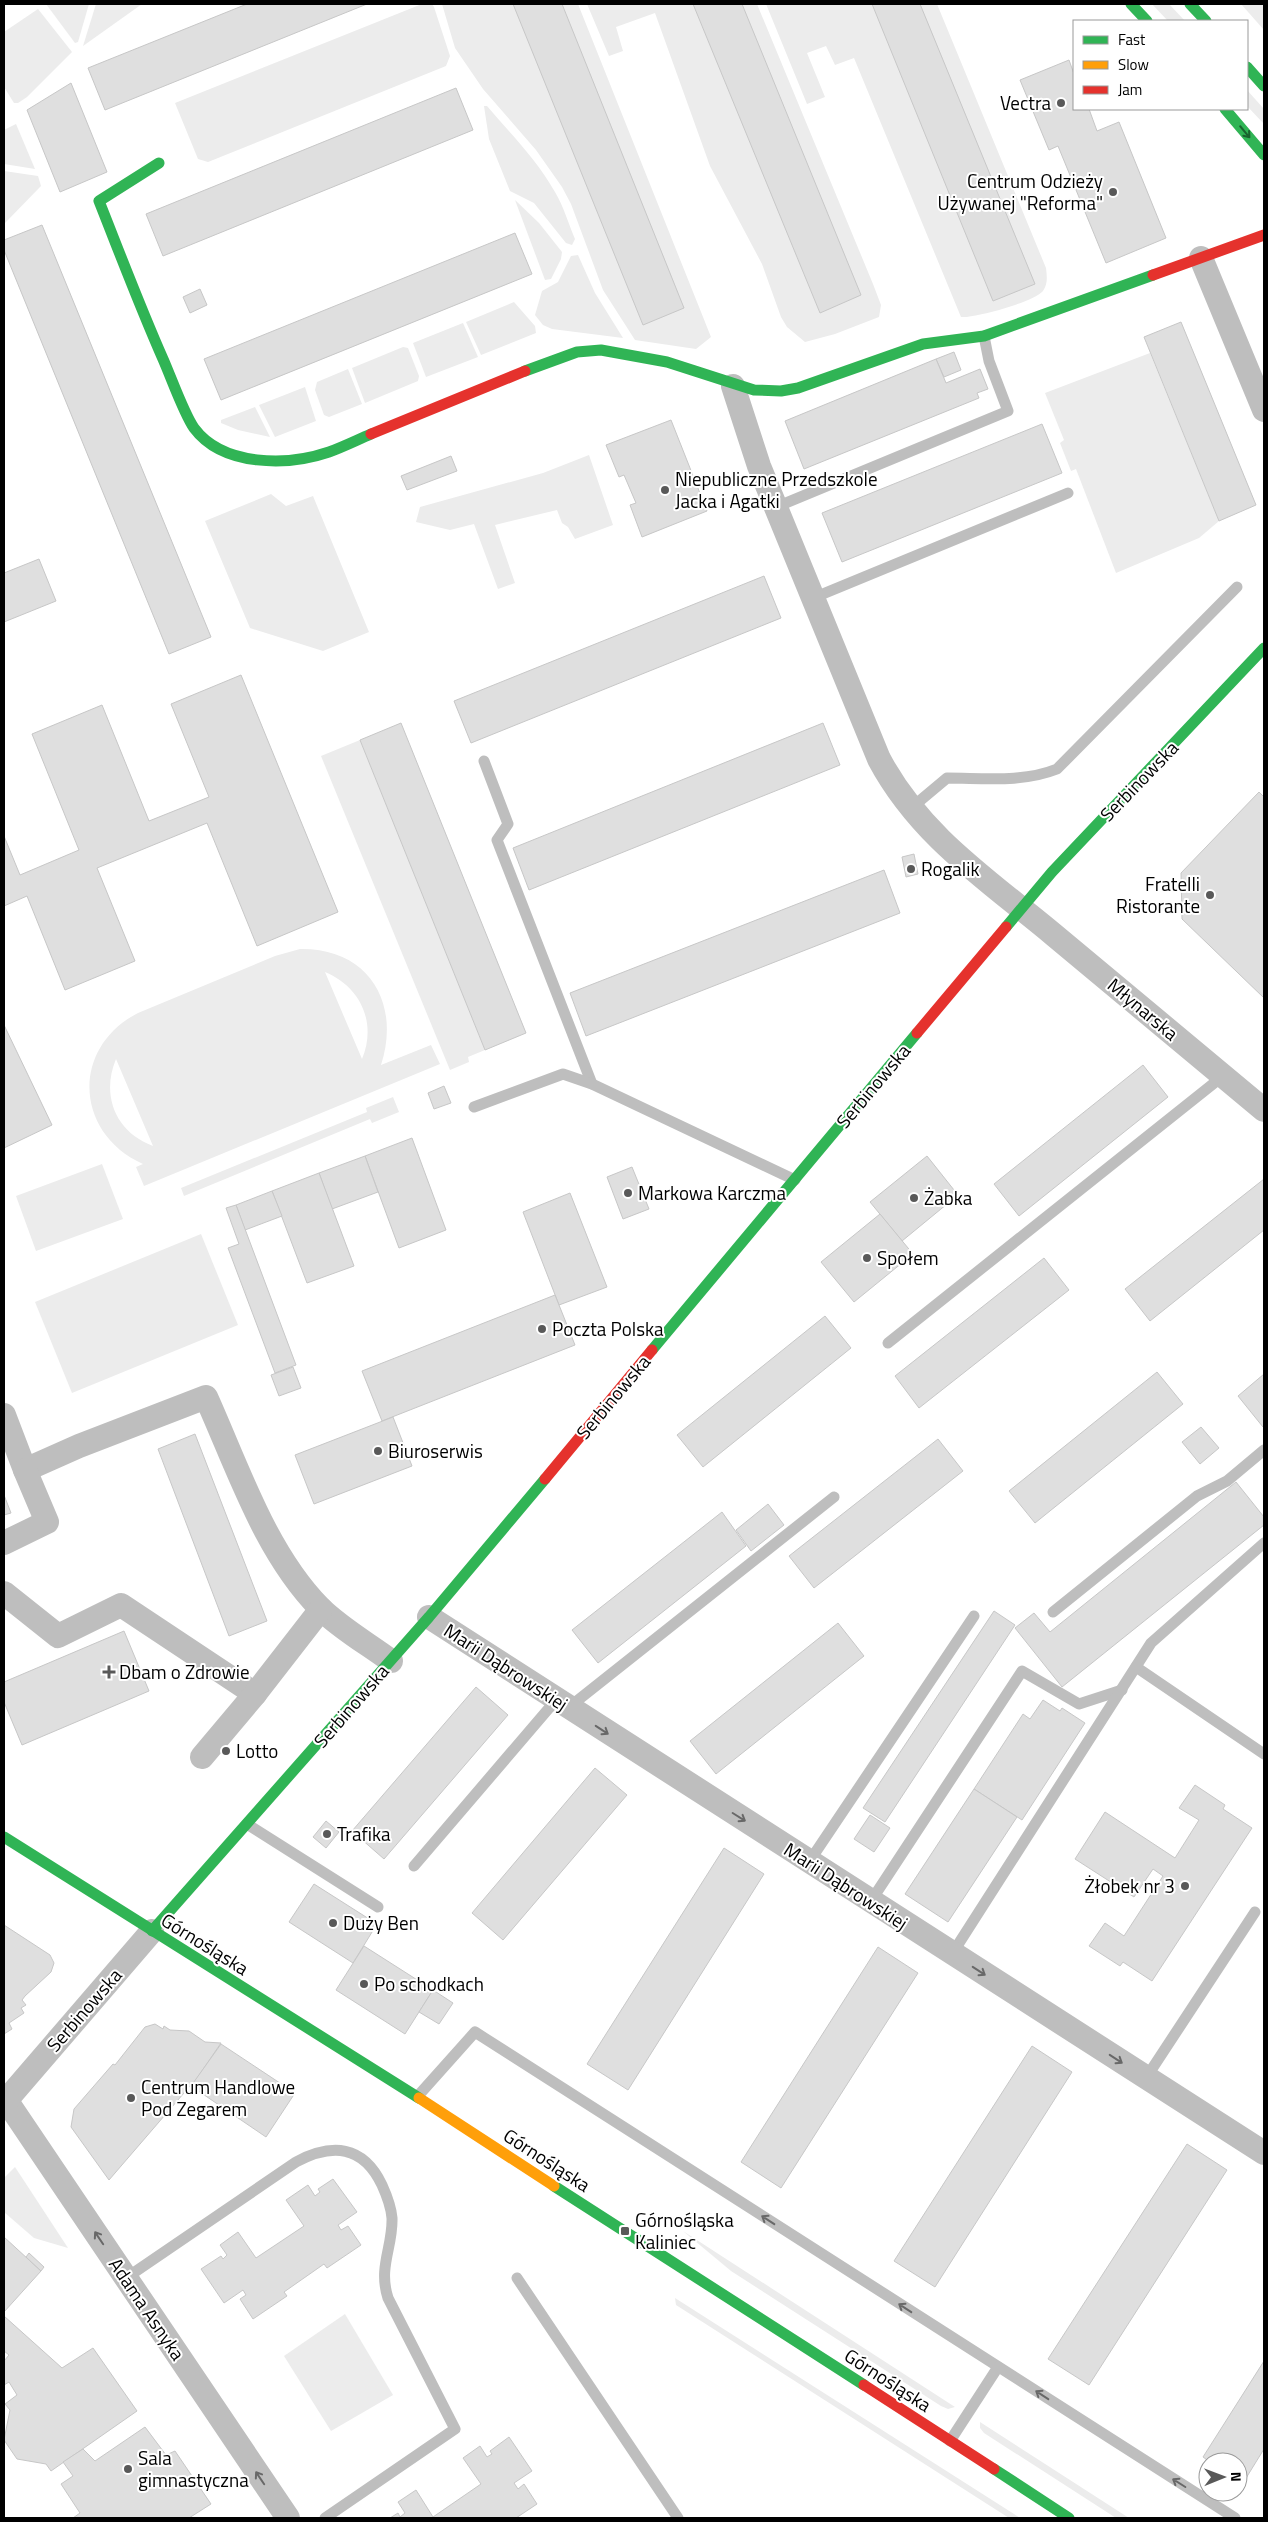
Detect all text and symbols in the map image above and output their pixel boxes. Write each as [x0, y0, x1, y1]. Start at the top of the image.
legend [1073, 20, 1248, 110]
text: Fast [1118, 28, 1146, 51]
text: Slow [1118, 53, 1149, 76]
text: Jam [1118, 78, 1142, 101]
place label: Vectra [1000, 88, 1051, 117]
marker: Vectra [1055, 97, 1067, 109]
one-way arrow [1239, 125, 1250, 138]
place label: Centrum Odzieży Używanej "Reforma" [938, 166, 1103, 217]
marker: Centrum Odzieży Używanej "Reforma" [1107, 186, 1119, 198]
place label: Niepubliczne Przedszkole Jacka i Agatki [675, 464, 878, 515]
marker: Niepubliczne Przedszkole Jacka i Agatki [659, 484, 671, 496]
street label: Serbinowska [1093, 733, 1185, 828]
place label: Rogalik [921, 854, 980, 883]
marker: Rogalik [905, 863, 917, 875]
place label: Fratelli Ristorante [1116, 869, 1200, 920]
marker: Fratelli Ristorante [1204, 889, 1216, 901]
street label: Młynarska [1102, 970, 1185, 1047]
street label: Serbinowska [829, 1037, 917, 1134]
place label: Markowa Karczma [638, 1178, 786, 1207]
place label: Żabka [924, 1183, 973, 1212]
marker: Markowa Karczma [622, 1187, 634, 1199]
marker: Żabka [908, 1192, 920, 1204]
place label: Społem [877, 1243, 939, 1272]
marker: Społem [861, 1252, 873, 1264]
place label: Poczta Polska [552, 1314, 664, 1343]
marker: Poczta Polska [536, 1323, 548, 1335]
street label: Serbinowska [569, 1348, 657, 1445]
place label: Biuroserwis [388, 1436, 483, 1465]
marker: Biuroserwis [372, 1445, 384, 1457]
street label: Marii Dąbrowskiej [438, 1616, 574, 1718]
place label: Dbam o Zdrowie [119, 1657, 250, 1686]
street label: Serbinowska [306, 1657, 396, 1754]
marker: Dbam o Zdrowie [103, 1666, 115, 1678]
one-way arrow [595, 1724, 609, 1735]
place label: Lotto [236, 1736, 278, 1765]
marker: Lotto [220, 1745, 232, 1757]
one-way arrow [732, 1812, 746, 1822]
place label: Trafika [337, 1819, 391, 1848]
marker: Trafika [321, 1828, 333, 1840]
street label: Marii Dąbrowskiej [778, 1835, 914, 1937]
place label: Żłobek nr 3 [1084, 1871, 1175, 1900]
marker: Żłobek nr 3 [1179, 1880, 1191, 1892]
street label: Górnośląska [156, 1905, 255, 1982]
place label: Duży Ben [343, 1908, 419, 1937]
marker: Duży Ben [327, 1917, 339, 1929]
street label: Serbinowska [39, 1961, 129, 2058]
one-way arrow [972, 1966, 986, 1976]
place label: Po schodkach [374, 1969, 484, 1998]
marker: Po schodkach [358, 1978, 370, 1990]
one-way arrow [1108, 2054, 1122, 2064]
place label: Centrum Handlowe Pod Zegarem [141, 2072, 295, 2123]
marker: Centrum Handlowe Pod Zegarem [125, 2092, 137, 2104]
street label: Górnośląska [498, 2121, 597, 2199]
place label: Górnośląska Kaliniec [635, 2205, 734, 2256]
one-way arrow [762, 2215, 776, 2225]
marker: Górnośląska Kaliniec [619, 2225, 631, 2237]
one-way arrow [94, 2231, 104, 2245]
street label: Adama Asnyka [102, 2252, 193, 2366]
one-way arrow [899, 2302, 913, 2312]
street label: Górnośląska [839, 2341, 938, 2419]
one-way arrow [1035, 2390, 1049, 2401]
place label: Sala gimnastyczna [138, 2443, 249, 2494]
north arrow [1198, 2452, 1248, 2502]
marker: Sala gimnastyczna [122, 2463, 134, 2475]
one-way arrow [255, 2471, 266, 2485]
text: N [1226, 2472, 1247, 2482]
one-way arrow [1172, 2477, 1186, 2488]

